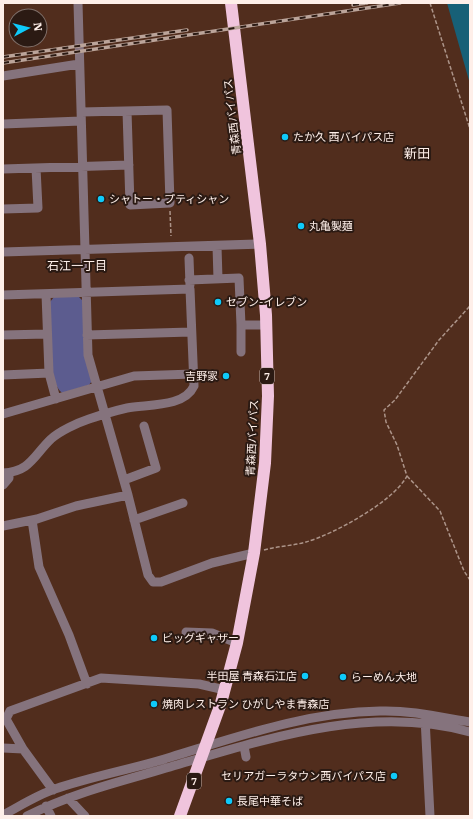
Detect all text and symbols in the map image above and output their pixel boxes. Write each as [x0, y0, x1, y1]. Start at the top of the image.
north arrow [8, 8, 48, 48]
text: N [30, 22, 45, 32]
street label: 青森西バイパス [220, 78, 244, 156]
place label: たか久 西バイパス店 [293, 130, 394, 144]
marker: たか久 西バイパス店 [280, 132, 290, 142]
district label: 新田 [404, 145, 430, 162]
place label: シャトー・プティシャン [109, 192, 229, 206]
marker: シャトー・プティシャン [96, 194, 106, 204]
place label: 丸亀製麺 [309, 219, 353, 233]
marker: 丸亀製麺 [296, 221, 306, 231]
district label: 石江一丁目 [47, 258, 107, 273]
place label: セブン-イレブン [226, 295, 307, 309]
marker: セブン-イレブン [213, 297, 223, 307]
road number: 7 [260, 368, 274, 384]
place label: 吉野家 [185, 369, 218, 383]
marker: 吉野家 [221, 371, 231, 381]
street label: 青森西バイパス [243, 399, 261, 477]
place label: ビッグギャザー [162, 631, 239, 645]
marker: ビッグギャザー [149, 633, 159, 643]
place label: 半田屋 青森石江店 [206, 669, 297, 683]
place label: らーめん大地 [351, 670, 417, 684]
marker: 半田屋 青森石江店 [300, 671, 310, 681]
marker: らーめん大地 [338, 672, 348, 682]
place label: 焼肉レストラン ひがしやま青森店 [162, 697, 329, 711]
marker: 焼肉レストラン ひがしやま青森店 [149, 699, 159, 709]
place label: セリアガーラタウン西バイパス店 [221, 769, 386, 783]
marker: セリアガーラタウン西バイパス店 [389, 771, 399, 781]
road number: 7 [187, 773, 201, 789]
place label: 長尾中華そば [237, 794, 303, 808]
marker: 長尾中華そば [224, 796, 234, 806]

